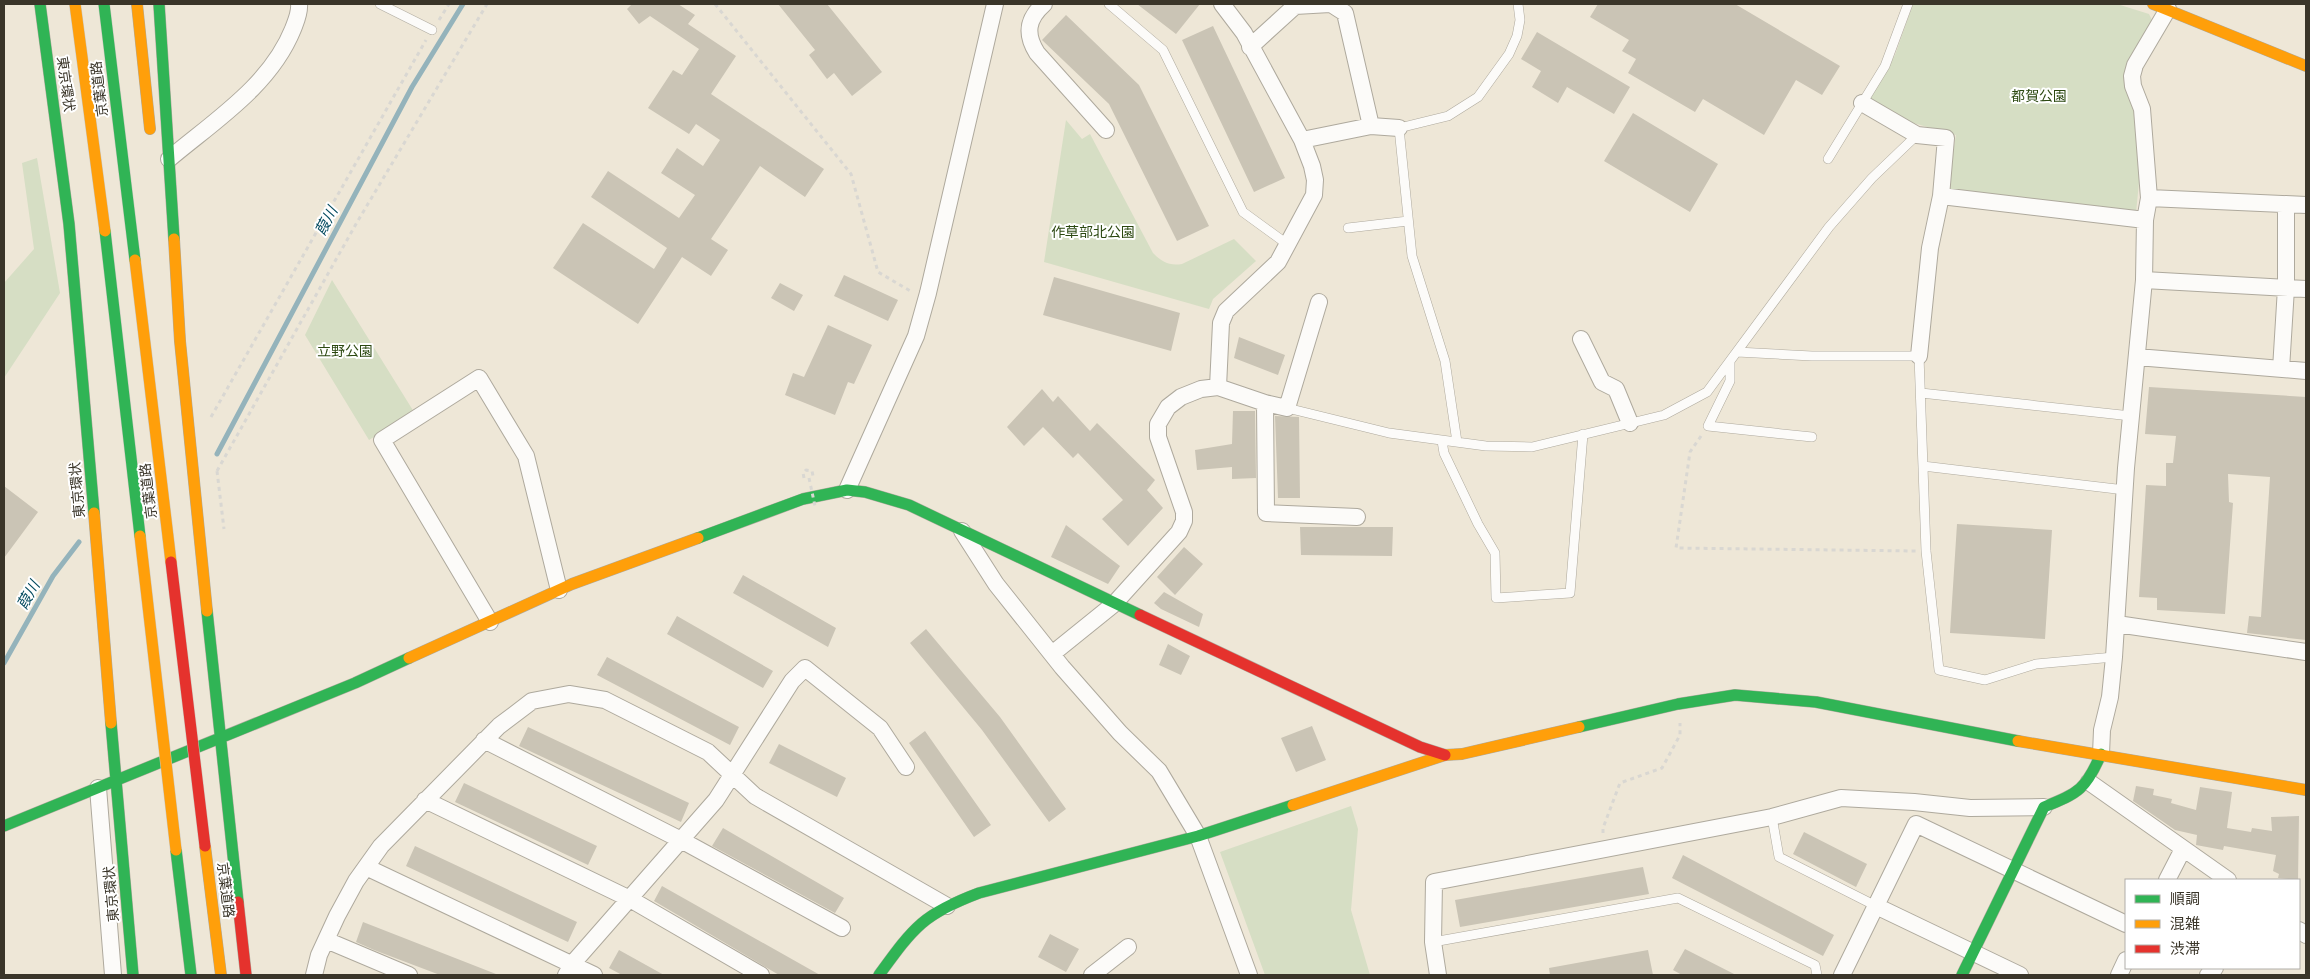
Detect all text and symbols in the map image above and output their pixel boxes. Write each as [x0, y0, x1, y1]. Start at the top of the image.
street label: 東京環状 [53, 55, 79, 113]
street label: 京葉道路 [87, 60, 111, 118]
park label: 都賀公園 [2011, 87, 2067, 105]
water label: 葭川 [311, 202, 342, 239]
park label: 作草部北公園 [1051, 223, 1135, 241]
park label: 立野公園 [317, 342, 373, 360]
street label: 東京環状 [66, 461, 88, 519]
street label: 京葉道路 [136, 462, 160, 520]
water label: 葭川 [12, 576, 45, 613]
street label: 京葉道路 [214, 861, 238, 919]
street label: 東京環状 [100, 865, 122, 923]
legend [2125, 879, 2300, 969]
text: 順調 [2170, 889, 2200, 908]
text: 混雑 [2170, 914, 2200, 933]
text: 渋滞 [2170, 939, 2200, 958]

